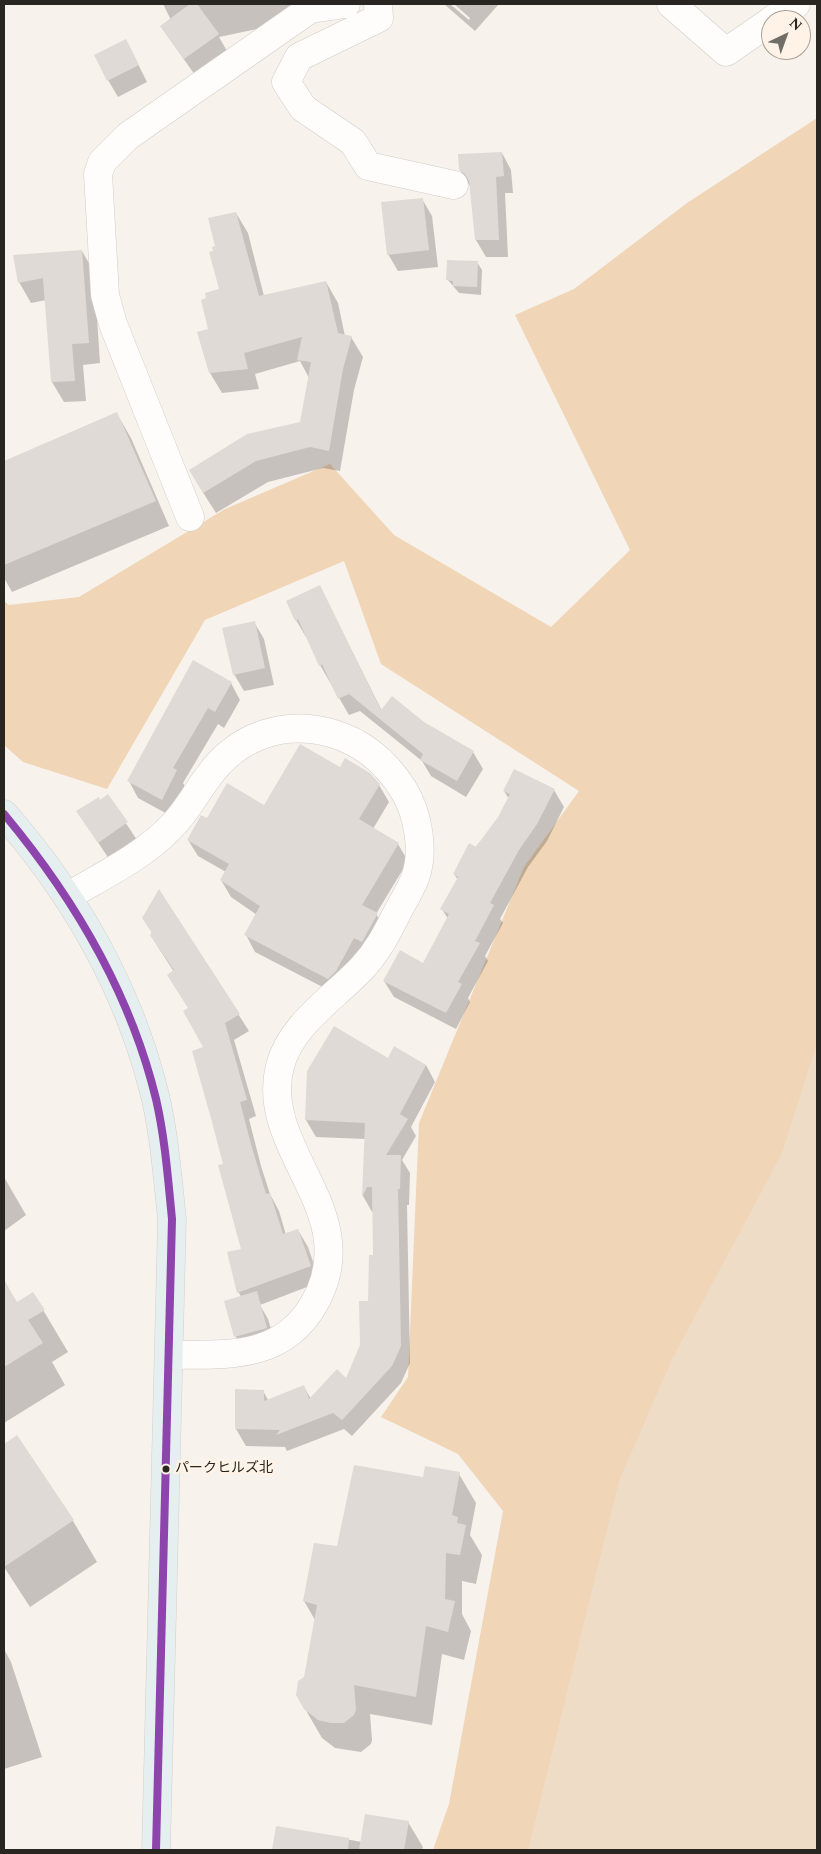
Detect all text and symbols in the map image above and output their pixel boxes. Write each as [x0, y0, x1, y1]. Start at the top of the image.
north arrow [761, 10, 811, 60]
text: N [784, 13, 807, 36]
place label: パークヒルズ北 [175, 1461, 273, 1477]
marker: パークヒルズ北 [161, 1464, 171, 1474]

